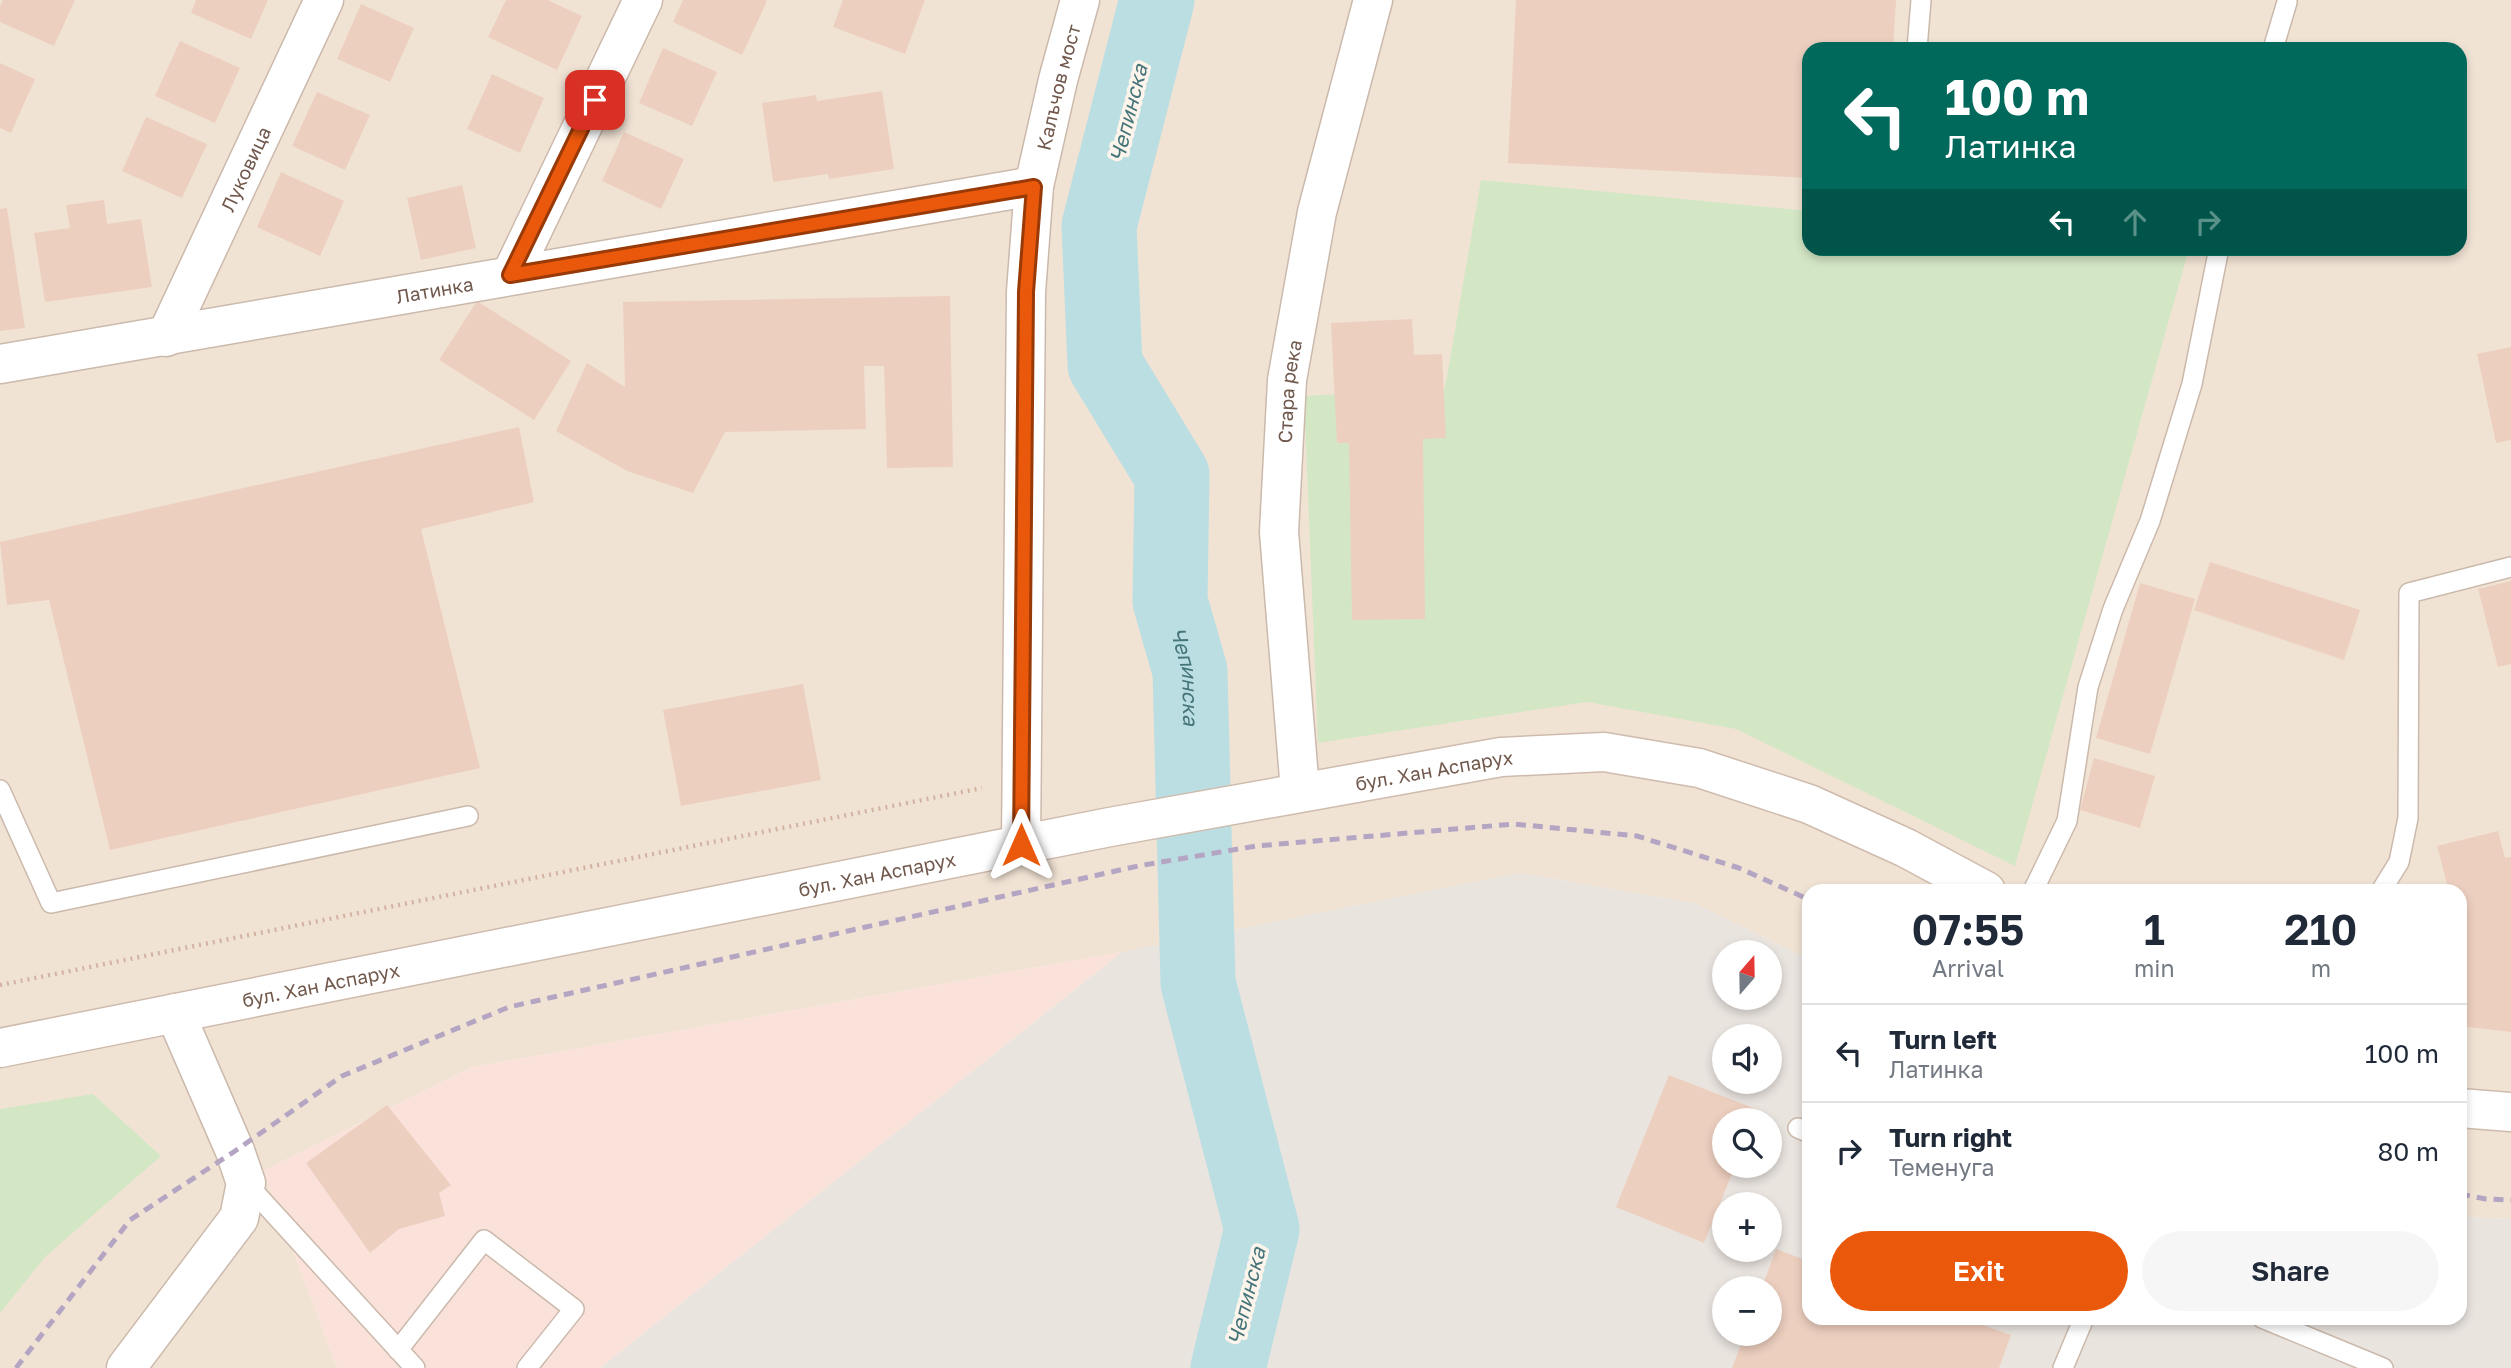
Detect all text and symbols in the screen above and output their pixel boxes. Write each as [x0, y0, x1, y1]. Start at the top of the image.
street label: Калъчов мост [1031, 22, 1084, 152]
water label: Чепинска [1103, 60, 1153, 164]
text: 100 m [1945, 67, 2089, 126]
pin [565, 70, 625, 130]
icon: left [1830, 70, 1921, 161]
icon: arrive [576, 81, 614, 119]
street label: Луковица [215, 122, 275, 215]
text: Латинка [1945, 127, 2077, 165]
icon: left [2043, 203, 2081, 241]
icon: ahead [2116, 203, 2154, 241]
icon: right [2189, 203, 2227, 241]
street label: Латинка [394, 271, 475, 307]
street label: Стара река [1272, 338, 1306, 444]
water label: Чепинска [1165, 624, 1204, 727]
street label: бул. Хан Аспарух [1353, 745, 1514, 794]
position arrow [984, 808, 1058, 882]
street label: бул. Хан Аспарух [796, 847, 957, 900]
text: 07:55 [1912, 904, 2024, 954]
text: 1 [2144, 904, 2165, 954]
text: 210 [2284, 904, 2357, 954]
north arrow [1712, 940, 1782, 1010]
map controls [1712, 940, 1782, 1346]
text: Arrival [1932, 954, 2004, 982]
text: min [2134, 954, 2175, 982]
text: m [2311, 954, 2331, 982]
street label: бул. Хан Аспарух [240, 957, 401, 1011]
button: sound [1712, 1024, 1782, 1094]
text: Turn left [1889, 1024, 1997, 1055]
icon: left [1830, 1034, 1868, 1072]
text: 100 m [2365, 1038, 2439, 1069]
text: Латинка [1889, 1055, 1984, 1083]
button: search [1712, 1108, 1782, 1178]
text: Turn right [1889, 1122, 2012, 1153]
icon: right [1830, 1132, 1868, 1170]
text: 80 m [2378, 1136, 2439, 1167]
text: Теменуга [1889, 1153, 1994, 1181]
button: + [1712, 1192, 1782, 1262]
button: Exit [1830, 1231, 2128, 1311]
button: Share [2142, 1231, 2439, 1311]
water label: Чепинска [1221, 1243, 1271, 1347]
button: − [1712, 1276, 1782, 1346]

